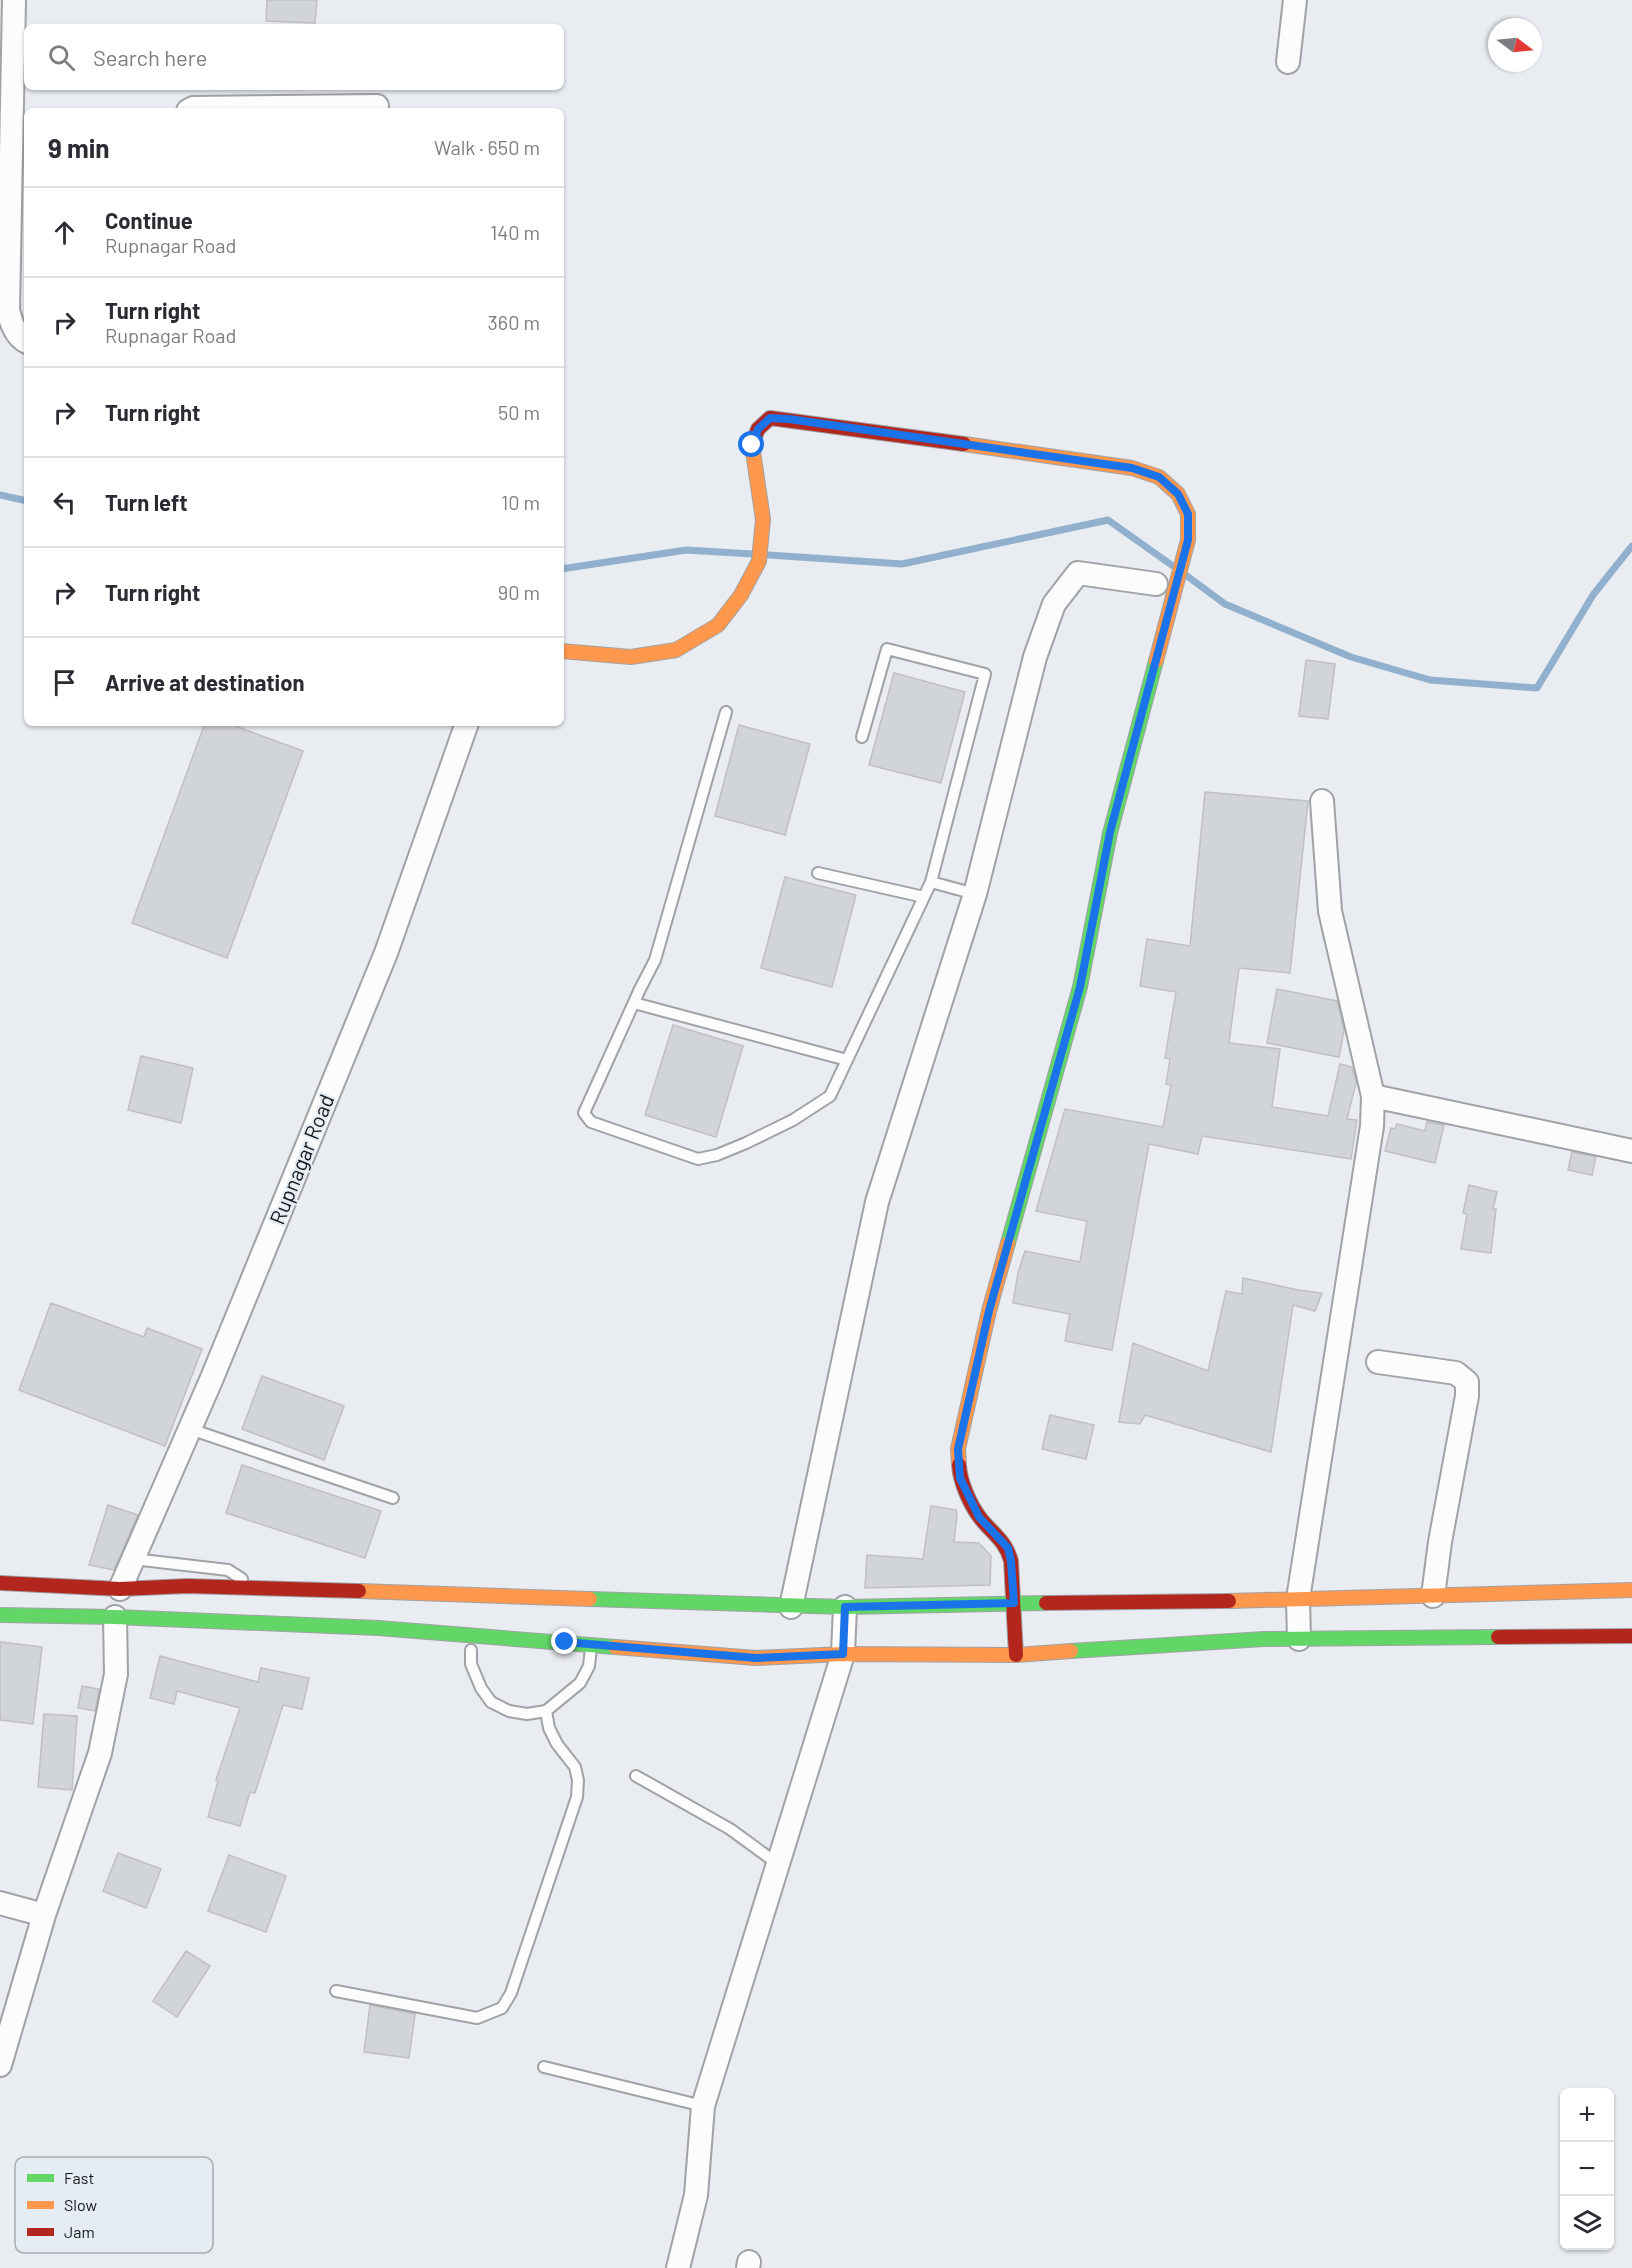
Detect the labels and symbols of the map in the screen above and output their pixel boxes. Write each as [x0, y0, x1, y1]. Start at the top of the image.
north arrow [1488, 18, 1542, 72]
route start [738, 431, 764, 457]
street label: Rupnagar Road [264, 1090, 338, 1228]
route end [551, 1628, 577, 1654]
legend [15, 2157, 213, 2253]
text: Fast [64, 2168, 94, 2187]
text: Slow [64, 2195, 97, 2214]
text: Jam [64, 2222, 95, 2241]

